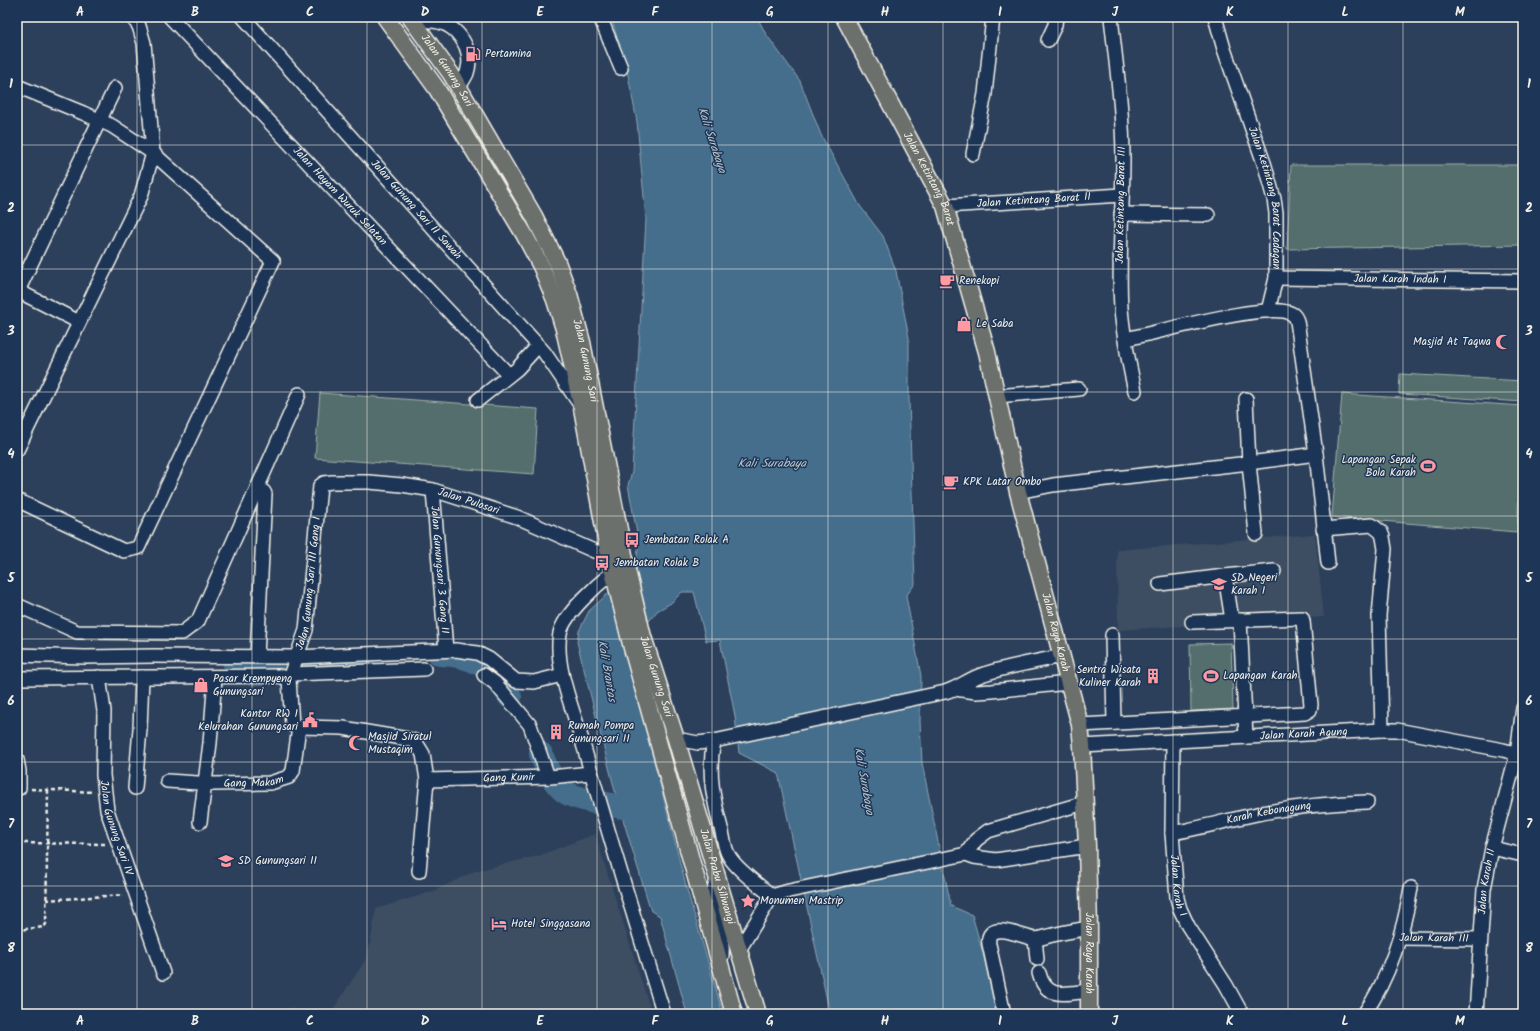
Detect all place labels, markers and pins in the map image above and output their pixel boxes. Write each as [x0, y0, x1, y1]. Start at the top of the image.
fuel station icon: Pertamina [464, 45, 482, 63]
place label: Pertamina [485, 45, 531, 63]
cafe icon: Renekopi [938, 272, 956, 290]
place label: Renekopi [959, 272, 1000, 290]
shop icon: Le Saba [955, 315, 973, 333]
place label: Le Saba [976, 315, 1013, 333]
place label: Masjid At Taqwa [1413, 333, 1491, 351]
mosque icon: Masjid At Taqwa [1494, 333, 1512, 351]
place label: Lapangan Sepak Bola Karah [1342, 451, 1417, 482]
sports icon: Lapangan Sepak Bola Karah [1419, 457, 1437, 475]
cafe icon: KPK Latar Ombo [942, 473, 960, 491]
place label: KPK Latar Ombo [963, 473, 1041, 491]
bus stop icon: Jembatan Rolak A [623, 531, 641, 549]
place label: Jembatan Rolak A [644, 531, 729, 549]
bus stop icon: Jembatan Rolak B [593, 554, 611, 572]
place label: Jembatan Rolak B [614, 554, 699, 572]
place label: SD Negeri Karah I [1231, 569, 1278, 600]
school or university icon: SD Negeri Karah I [1210, 575, 1228, 593]
place label: Sentra Wisata Kuliner Karah [1076, 661, 1141, 692]
building icon: Sentra Wisata Kuliner Karah [1144, 667, 1162, 685]
sports icon: Lapangan Karah [1202, 667, 1220, 685]
place label: Lapangan Karah [1223, 667, 1298, 685]
place label: Pasar Krempyeng Gunungsari [213, 670, 292, 701]
shop icon: Pasar Krempyeng Gunungsari [192, 676, 210, 694]
place label: Kantor RW I Kelurahan Gunungsari [198, 705, 298, 736]
public building icon: Kantor RW I Kelurahan Gunungsari [301, 711, 319, 729]
place label: Rumah Pompa Gunungsari II [568, 717, 634, 748]
building icon: Rumah Pompa Gunungsari II [547, 723, 565, 741]
place label: Masjid Siratul Mustaqim [368, 728, 432, 759]
mosque icon: Masjid Siratul Mustaqim [347, 734, 365, 752]
school or university icon: SD Gunungsari II [217, 852, 235, 870]
place label: SD Gunungsari II [238, 852, 317, 870]
place icon: Monumen Mastrip [739, 892, 757, 910]
place label: Monumen Mastrip [760, 892, 844, 910]
hotel icon: Hotel Singgasana [490, 915, 508, 933]
place label: Hotel Singgasana [511, 915, 590, 933]

